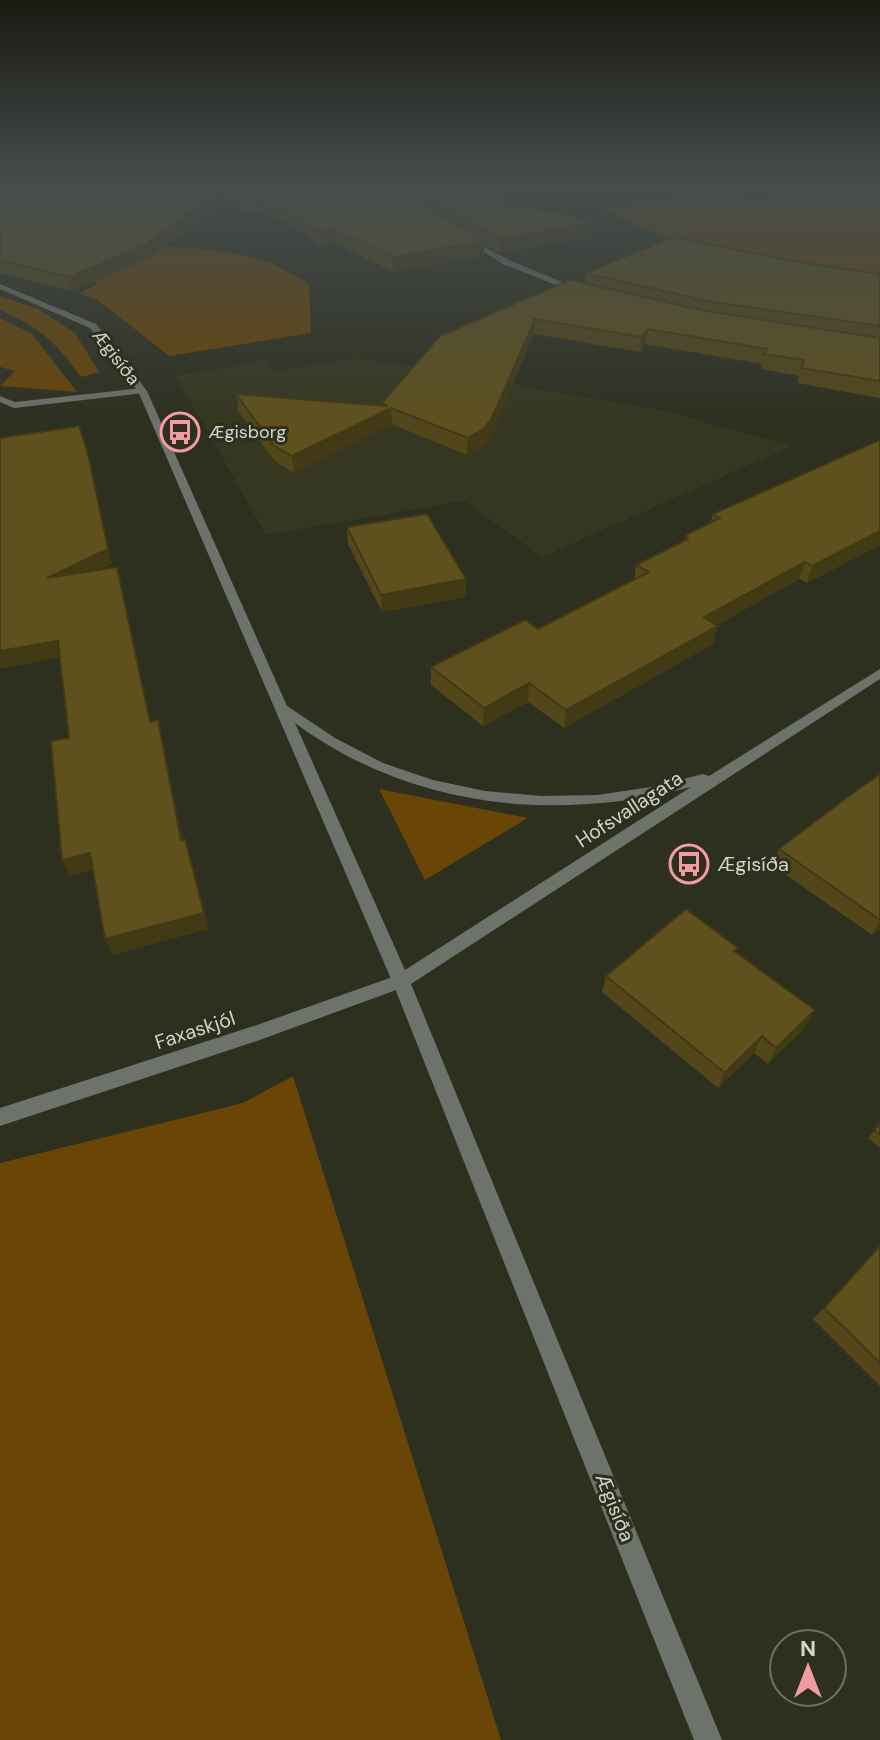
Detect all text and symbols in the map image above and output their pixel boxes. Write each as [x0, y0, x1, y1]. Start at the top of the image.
street label: Ægisíða [87, 324, 145, 390]
bus stop icon: Ægisborg [159, 411, 201, 453]
place label: Ægisborg [208, 420, 286, 444]
street label: Hofsvallagata [571, 765, 687, 853]
bus stop icon: Ægisíða [668, 843, 710, 885]
place label: Ægisíða [717, 851, 789, 877]
street label: Faxaskjól [152, 1005, 238, 1055]
street label: Ægisíða [589, 1469, 641, 1545]
north arrow [768, 1628, 848, 1708]
text: N [800, 1634, 816, 1663]

